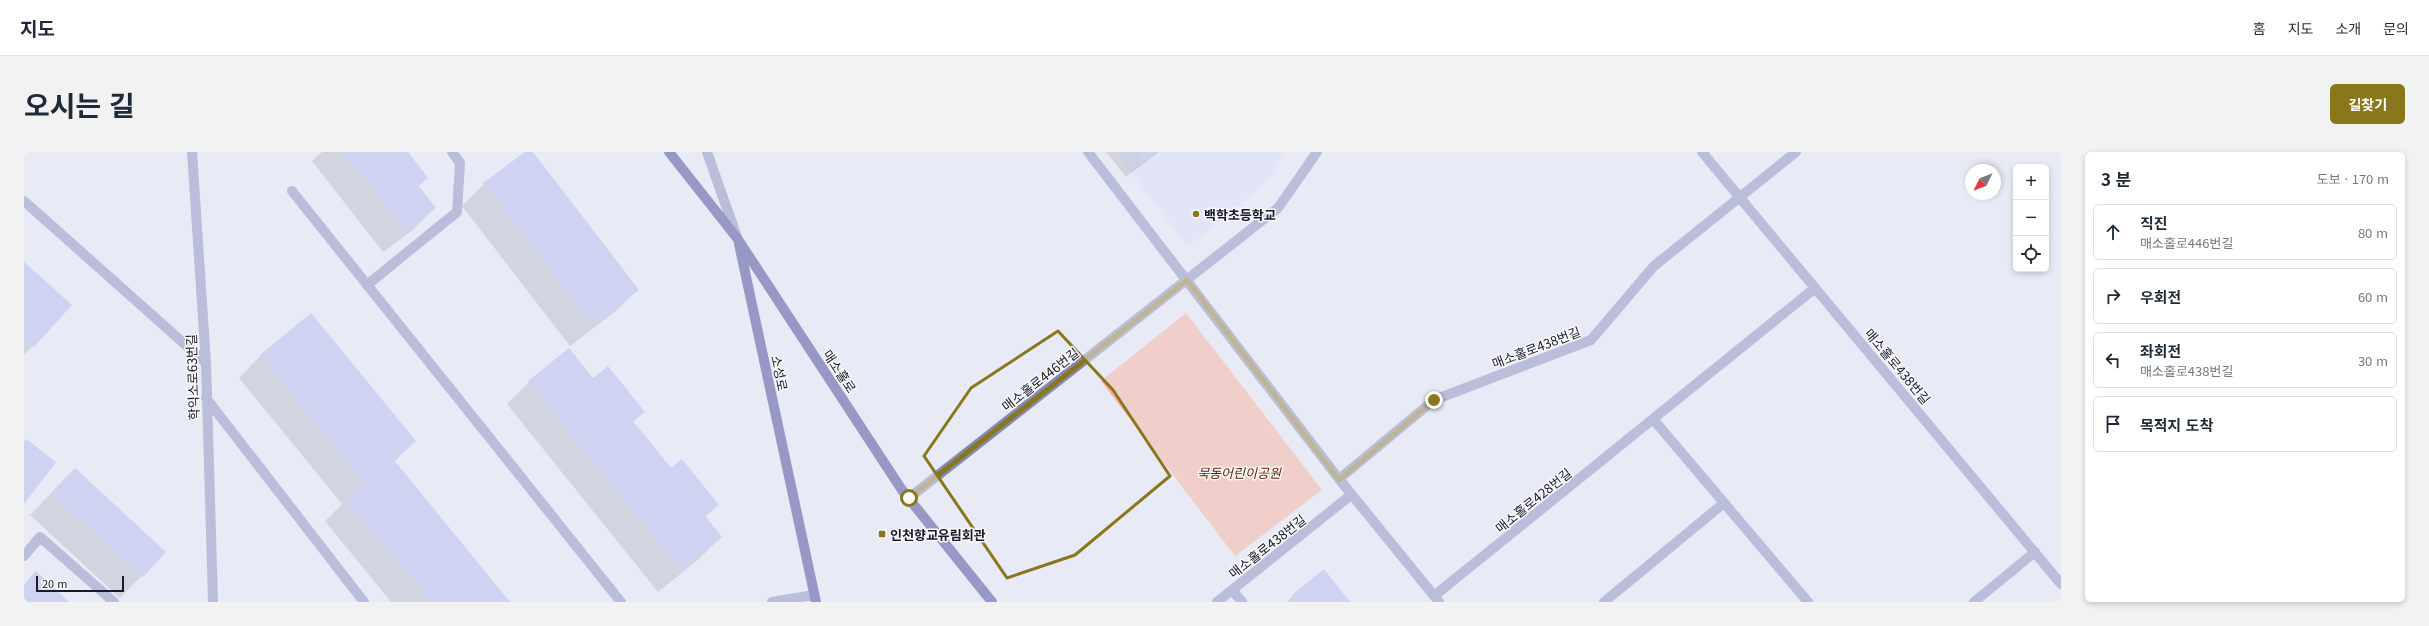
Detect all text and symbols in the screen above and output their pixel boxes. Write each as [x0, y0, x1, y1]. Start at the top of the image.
text: 지도 [20, 14, 55, 41]
text: 홈 [2253, 18, 2266, 38]
text: 지도 [2288, 18, 2313, 38]
text: 소개 [2335, 18, 2361, 38]
text: 문의 [2383, 18, 2409, 38]
text: 오시는 길 [24, 84, 135, 124]
button: 길찾기 [2330, 84, 2405, 124]
north arrow [1965, 164, 2001, 200]
map controls [2013, 164, 2049, 272]
button: + [2013, 164, 2049, 200]
text: 3 분 [2101, 166, 2131, 191]
text: 도보 · 170 m [2317, 169, 2389, 188]
button: − [2013, 200, 2049, 236]
place label: 백학초등학교 [1204, 205, 1276, 224]
marker: 백학초등학교 [1191, 209, 1201, 219]
text: 직진 [2140, 212, 2168, 233]
icon: ahead [2102, 221, 2124, 243]
text: 80 m [2358, 223, 2388, 242]
text: 매소홀로446번길 [2140, 233, 2233, 252]
button: locate [2013, 236, 2049, 272]
icon: right [2102, 285, 2124, 307]
text: 우회전 [2140, 286, 2181, 307]
text: 60 m [2358, 287, 2388, 306]
street label: 매소홀로438번길 [1489, 321, 1583, 373]
street label: 매소홀로438번길 [1861, 324, 1935, 408]
street label: 학익소로63번길 [181, 334, 203, 420]
text: 좌회전 [2140, 340, 2181, 361]
street label: 매소홀로446번길 [997, 343, 1083, 415]
street label: 매소홀로 [819, 346, 861, 396]
icon: left [2102, 349, 2124, 371]
text: 30 m [2358, 351, 2388, 370]
street label: 소성로 [767, 353, 793, 393]
text: 매소홀로438번길 [2140, 361, 2233, 380]
route end [1425, 391, 1443, 409]
icon: arrive [2102, 413, 2124, 435]
text: 목적지 도착 [2140, 414, 2213, 435]
park label: 묵동어린이공원 [1197, 463, 1282, 482]
street label: 매소홀로428번길 [1491, 463, 1575, 537]
route start [900, 489, 918, 507]
street label: 매소홀로438번길 [1224, 510, 1310, 582]
place label: 인천향교유림회관 [890, 525, 986, 544]
marker: 인천향교유림회관 [877, 529, 887, 539]
scale bar [36, 574, 124, 593]
text: 20 m [42, 575, 67, 591]

